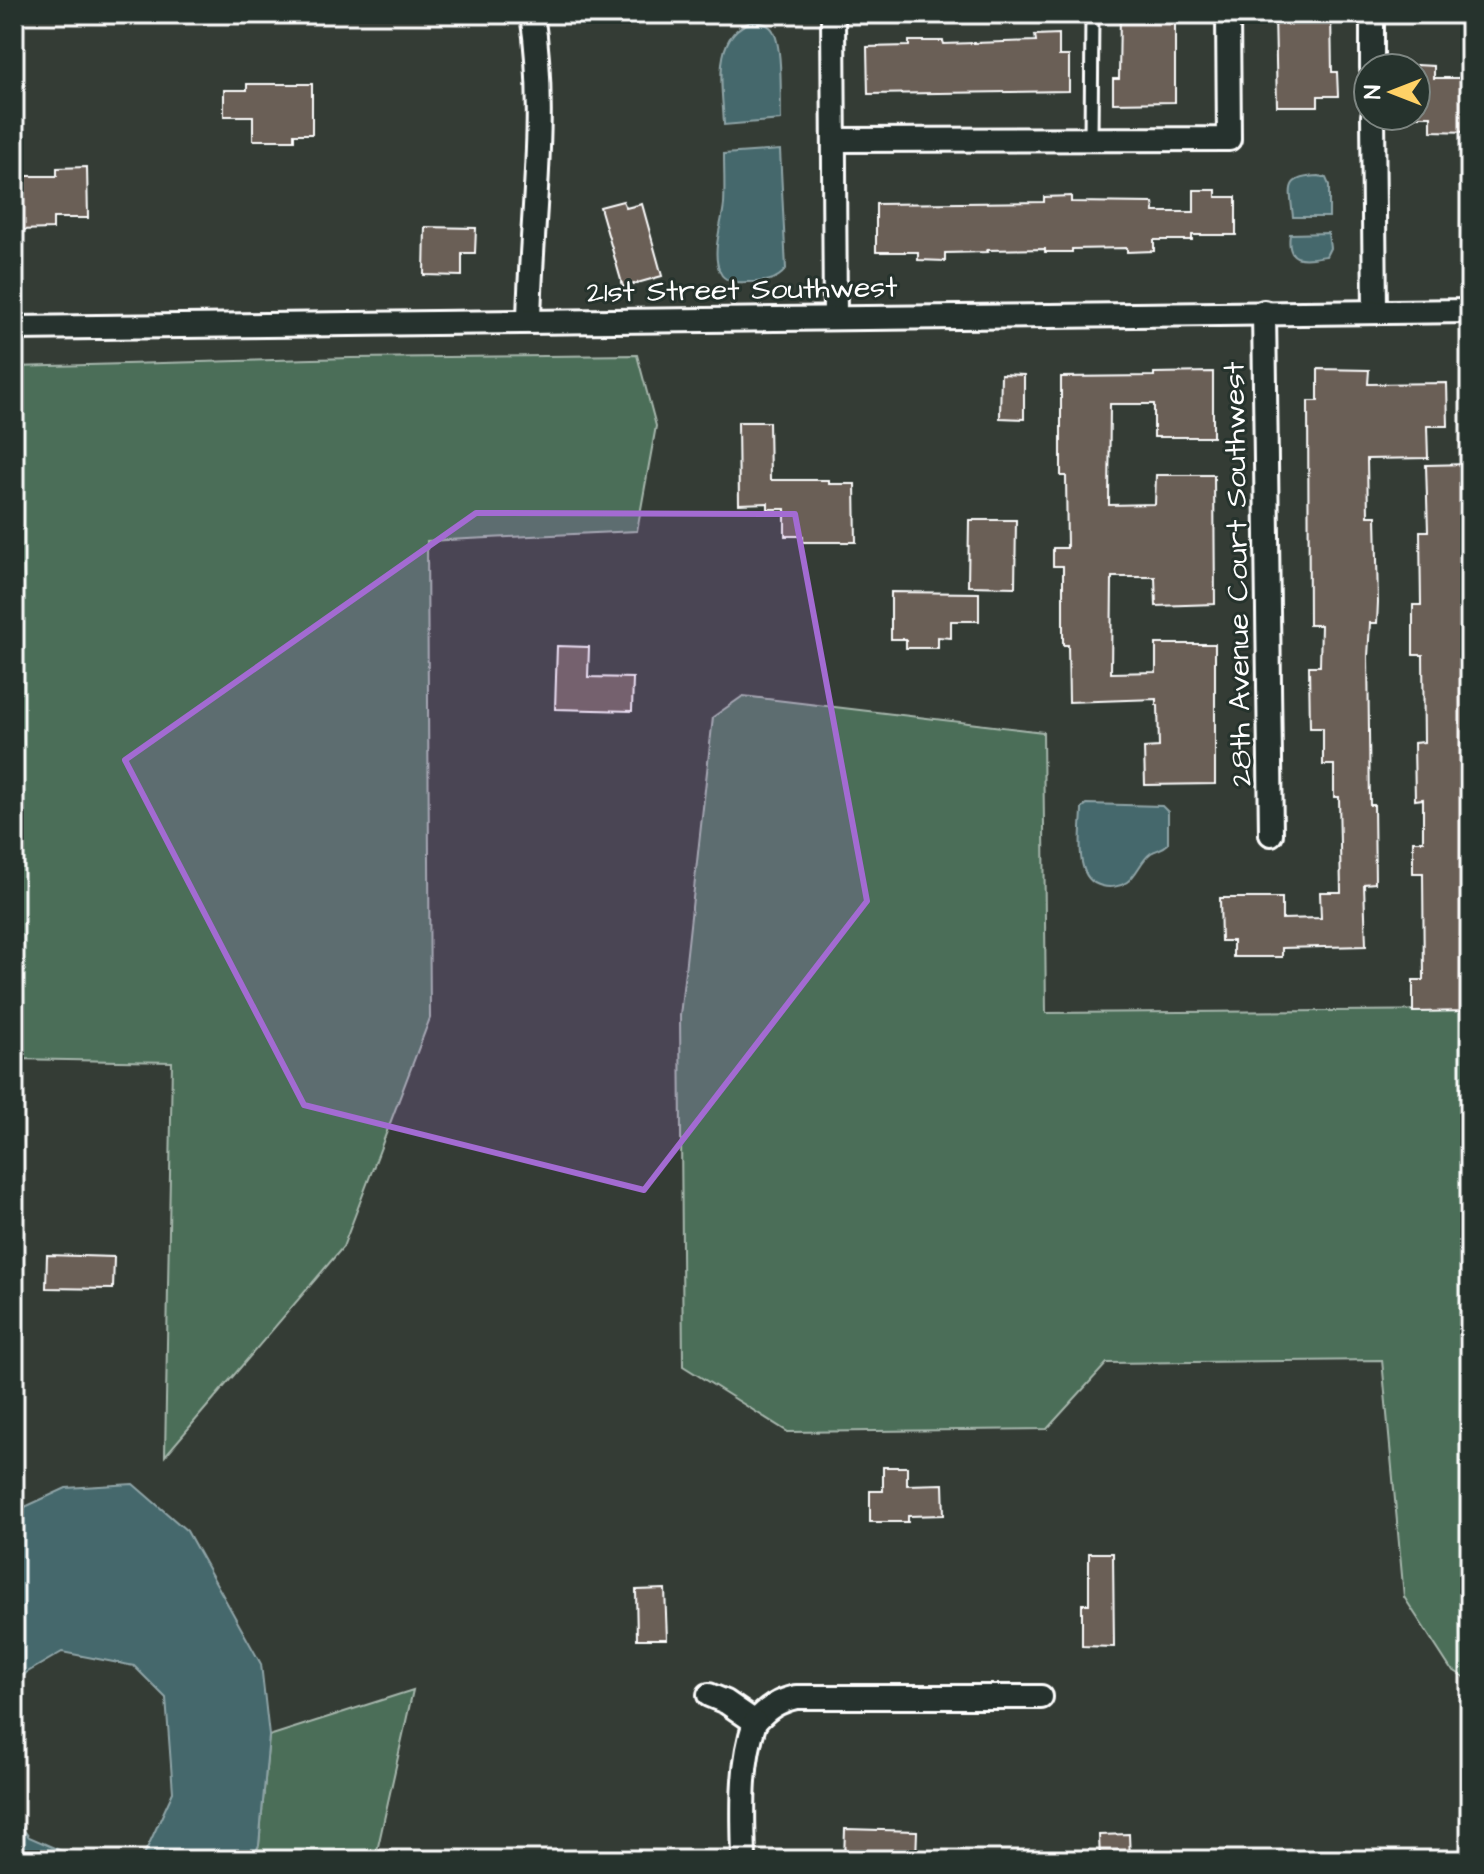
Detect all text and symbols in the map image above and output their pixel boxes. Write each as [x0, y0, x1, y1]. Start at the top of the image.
north arrow [1352, 52, 1432, 132]
text: N [1358, 85, 1389, 99]
street label: 21st Street Southwest [586, 266, 898, 314]
street label: 28th Avenue Court Southwest [1213, 361, 1263, 787]

